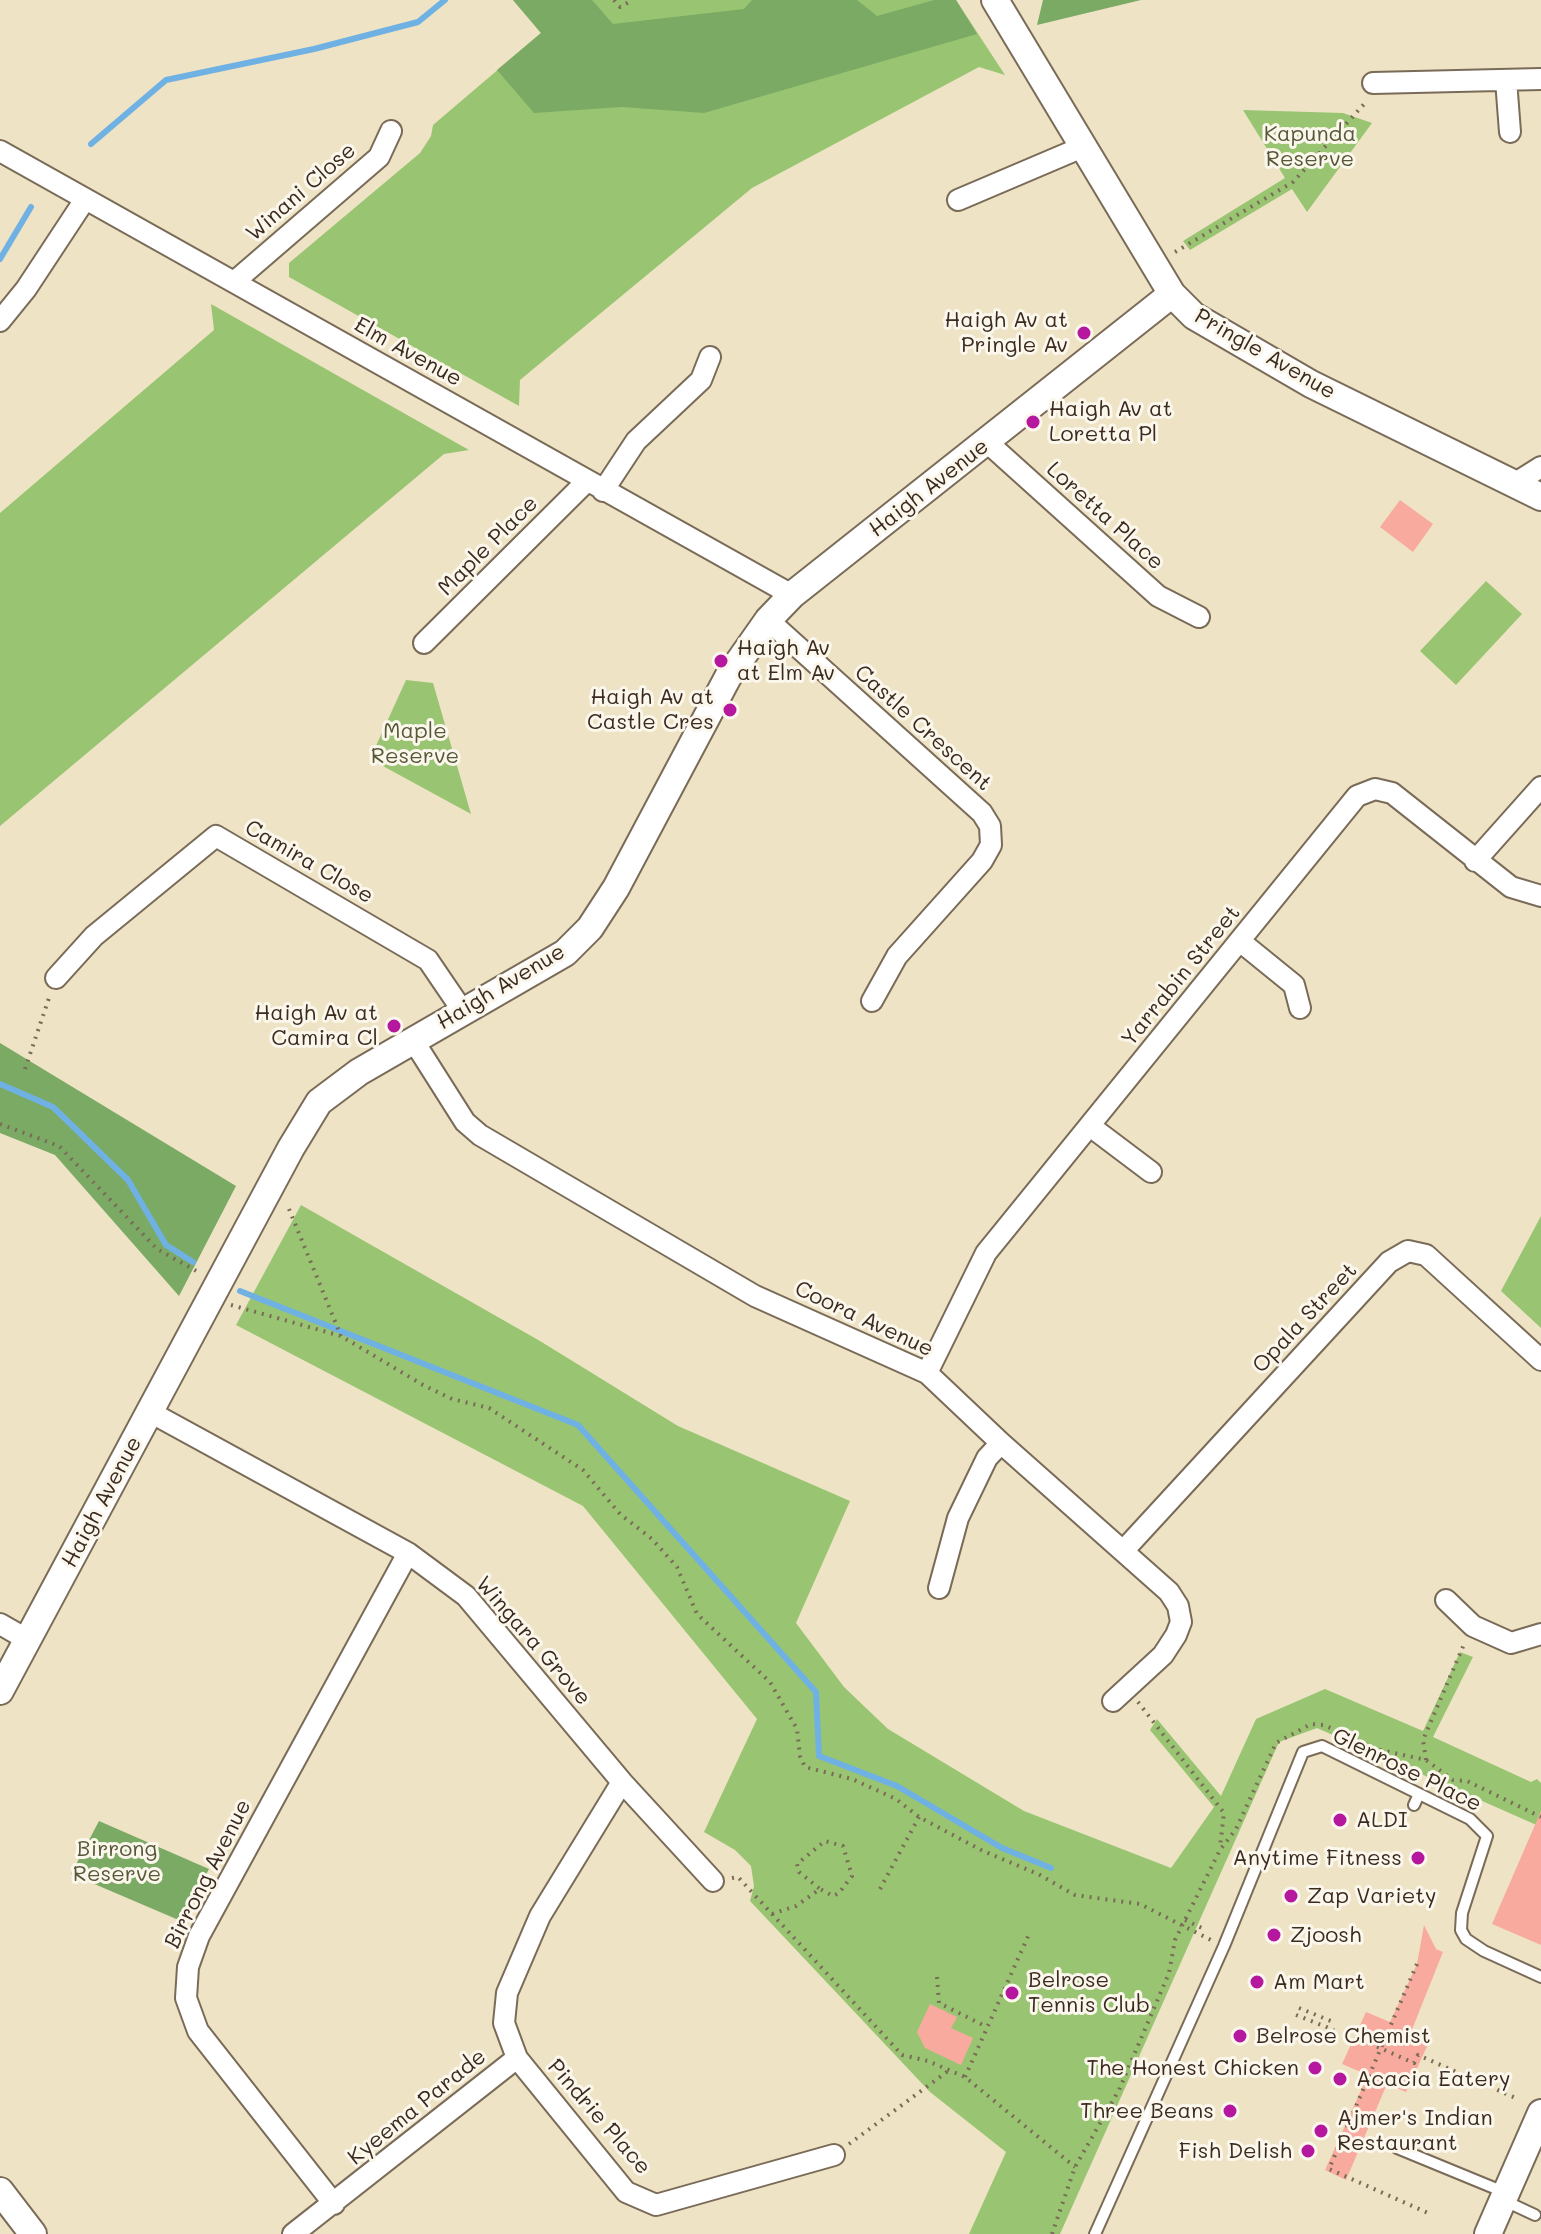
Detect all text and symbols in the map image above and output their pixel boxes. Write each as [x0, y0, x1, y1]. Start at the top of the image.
park label: Kapunda Reserve [1264, 121, 1356, 172]
street label: Winani Close [241, 137, 361, 247]
street label: Pringle Avenue [1190, 303, 1340, 405]
place label: Haigh Av at Pringle Av [945, 307, 1068, 358]
street label: Elm Avenue [350, 312, 466, 392]
marker: Haigh Av at Pringle Av [1075, 324, 1093, 342]
place label: Haigh Av at Loretta Pl [1049, 396, 1172, 448]
marker: Haigh Av at Loretta Pl [1024, 413, 1042, 431]
street label: Haigh Avenue [864, 433, 994, 543]
street label: Loretta Place [1041, 456, 1169, 576]
street label: Maple Place [433, 491, 543, 601]
place label: Haigh Av at Elm Av [737, 635, 835, 686]
marker: Haigh Av at Elm Av [712, 652, 730, 670]
street label: Castle Crescent [849, 659, 997, 797]
place label: Haigh Av at Castle Cres [587, 684, 714, 736]
marker: Haigh Av at Castle Cres [721, 701, 739, 719]
park label: Maple Reserve [371, 718, 459, 770]
street label: Camira Close [240, 815, 378, 909]
street label: Yarrabin Street [1116, 900, 1246, 1052]
street label: Haigh Avenue [432, 938, 570, 1036]
place label: Haigh Av at Camira Cl [255, 1000, 378, 1052]
marker: Haigh Av at Camira Cl [385, 1017, 403, 1035]
street label: Opala Street [1247, 1257, 1363, 1379]
street label: Coora Avenue [791, 1275, 937, 1363]
street label: Haigh Avenue [56, 1432, 148, 1572]
street label: Wingara Grove [470, 1571, 596, 1711]
street label: Glenrose Place [1328, 1723, 1486, 1817]
street label: Birrong Avenue [159, 1795, 257, 1953]
place label: ALDI [1356, 1807, 1408, 1833]
marker: ALDI [1331, 1811, 1349, 1829]
park label: Birrong Reserve [73, 1836, 161, 1888]
place label: Anytime Fitness [1233, 1845, 1402, 1871]
marker: Anytime Fitness [1409, 1849, 1427, 1867]
place label: Zap Variety [1307, 1883, 1437, 1909]
marker: Zap Variety [1282, 1887, 1300, 1905]
place label: Zjoosh [1290, 1922, 1361, 1948]
marker: Zjoosh [1265, 1926, 1283, 1944]
place label: Belrose Tennis Club [1028, 1967, 1150, 2018]
place label: Am Mart [1273, 1969, 1365, 1995]
marker: Am Mart [1248, 1973, 1266, 1991]
marker: Belrose Tennis Club [1003, 1984, 1021, 2002]
place label: Belrose Chemist [1256, 2023, 1431, 2049]
marker: Belrose Chemist [1231, 2027, 1249, 2045]
street label: Kyeema Parade [343, 2043, 491, 2171]
street label: Pindrie Place [542, 2054, 656, 2180]
place label: The Honest Chicken [1086, 2055, 1299, 2081]
marker: The Honest Chicken [1306, 2059, 1324, 2077]
place label: Acacia Eatery [1356, 2066, 1510, 2092]
marker: Acacia Eatery [1331, 2070, 1349, 2088]
place label: Three Beans [1080, 2098, 1214, 2124]
marker: Three Beans [1221, 2102, 1239, 2120]
place label: Ajmer's Indian Restaurant [1337, 2105, 1493, 2156]
marker: Ajmer's Indian Restaurant [1312, 2122, 1330, 2140]
place label: Fish Delish [1179, 2138, 1292, 2164]
marker: Fish Delish [1299, 2142, 1317, 2160]

